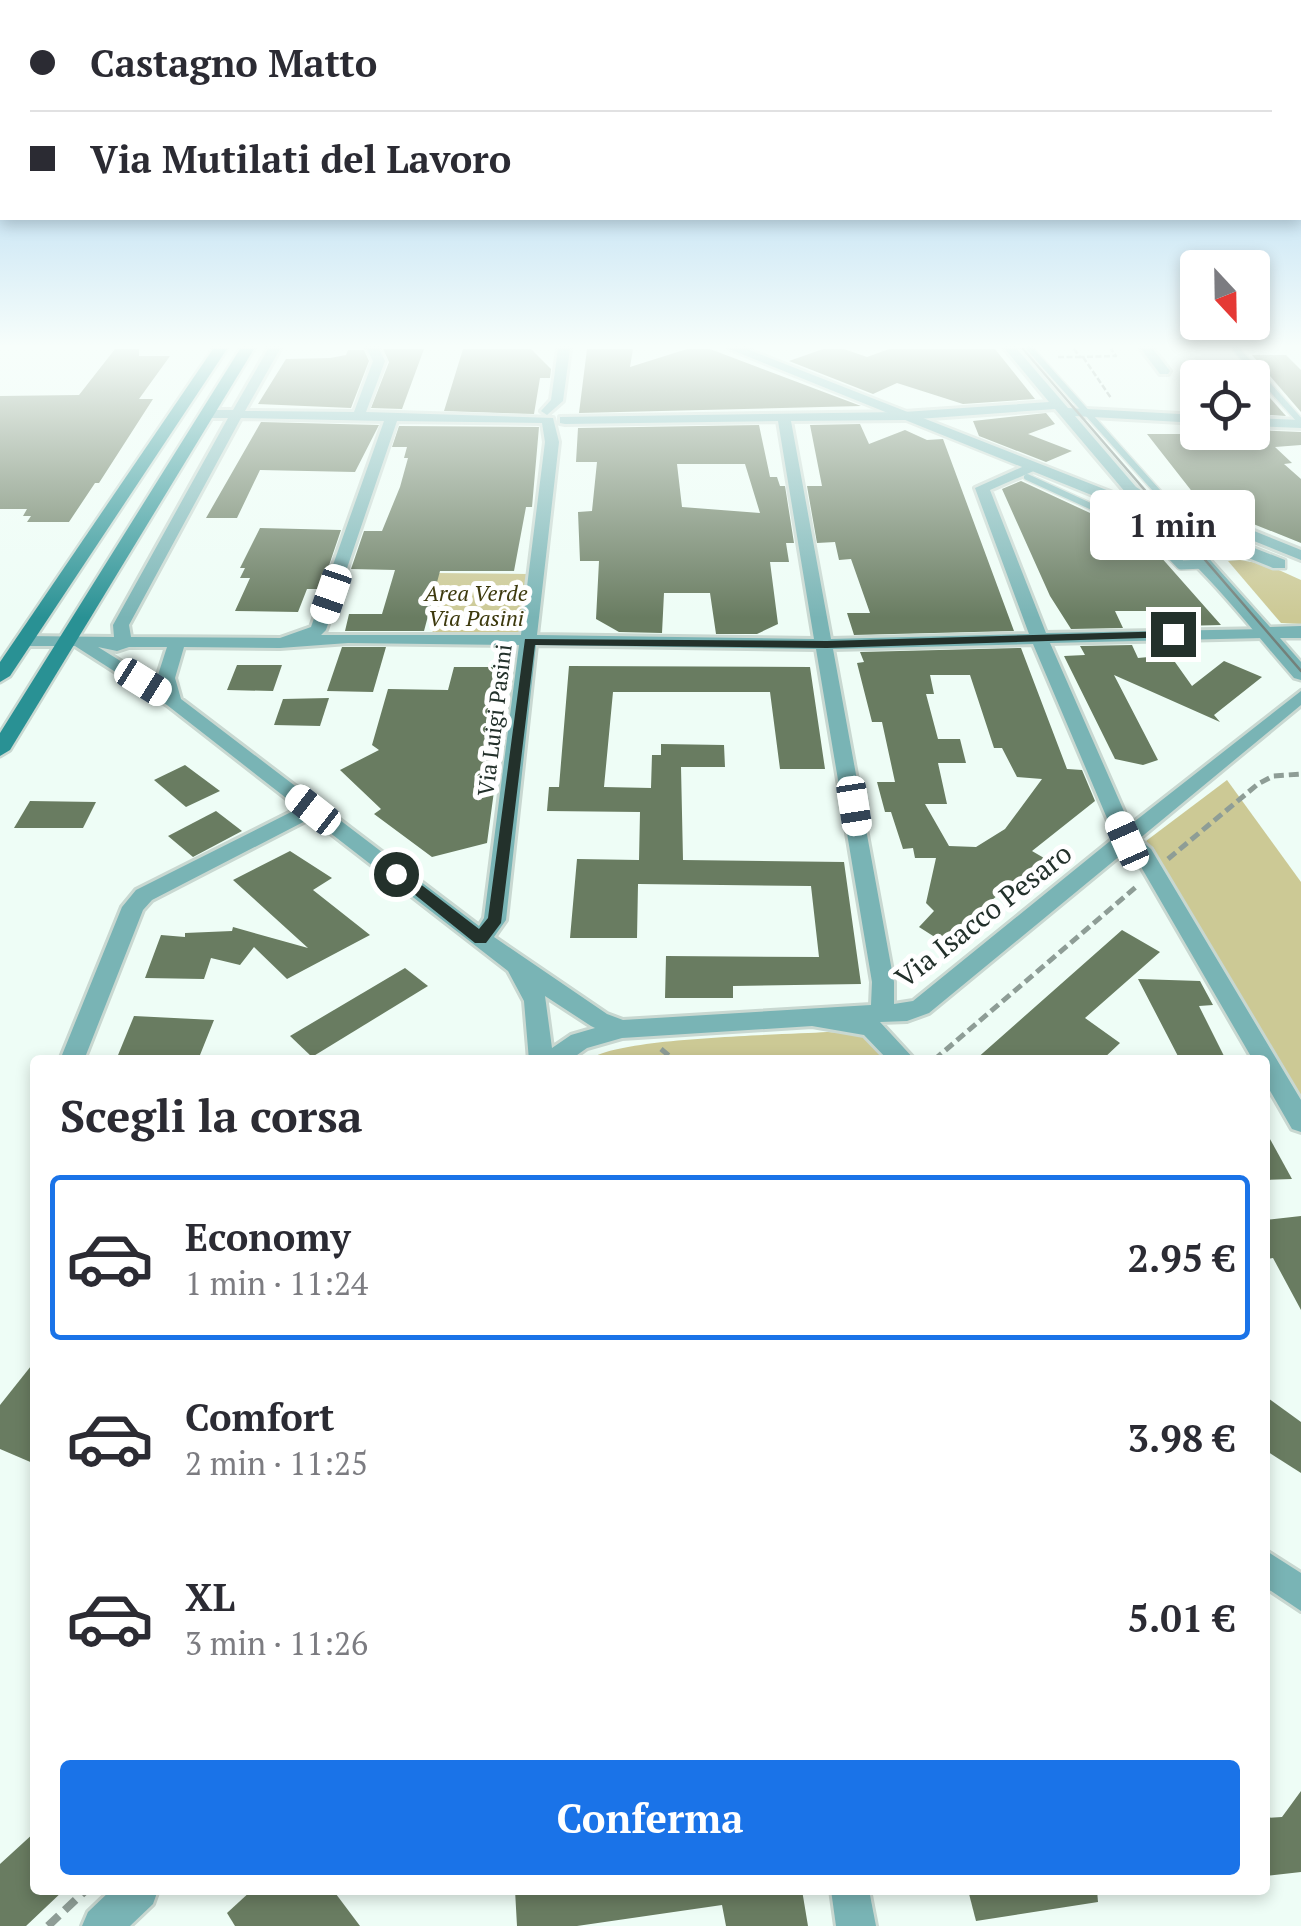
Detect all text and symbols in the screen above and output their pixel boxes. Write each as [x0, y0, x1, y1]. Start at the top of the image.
text: Castagno Matto [90, 38, 377, 88]
text: Via Mutilati del Lavoro [90, 134, 511, 184]
north arrow [1180, 250, 1270, 340]
map controls [1180, 250, 1270, 450]
button: locate [1180, 360, 1270, 450]
callout: 1 min [1090, 489, 1256, 559]
text: 1 min [1129, 504, 1216, 546]
car [307, 561, 355, 627]
park label: Area Verde Via Pasini [422, 578, 528, 632]
route end [1151, 612, 1196, 657]
street label: Via Luigi Pasini [470, 642, 518, 798]
car [110, 653, 176, 711]
car [834, 774, 874, 838]
car [280, 780, 346, 840]
car [1101, 807, 1153, 875]
street label: Via Isacco Pesaro [887, 834, 1079, 996]
route start [374, 852, 419, 897]
text: Scegli la corsa [60, 1085, 363, 1145]
text: Economy [185, 1212, 351, 1262]
icon: car [65, 1213, 155, 1303]
text: 2.95 € [1128, 1233, 1235, 1283]
text: 1 min · 11:24 [185, 1262, 368, 1304]
text: Comfort [185, 1392, 334, 1442]
icon: car [65, 1393, 155, 1483]
text: 3.98 € [1128, 1413, 1235, 1463]
text: 2 min · 11:25 [185, 1442, 368, 1484]
text: XL [185, 1572, 235, 1622]
icon: car [65, 1573, 155, 1663]
text: 5.01 € [1128, 1593, 1235, 1643]
text: 3 min · 11:26 [185, 1622, 368, 1664]
button: Conferma [60, 1760, 1240, 1875]

